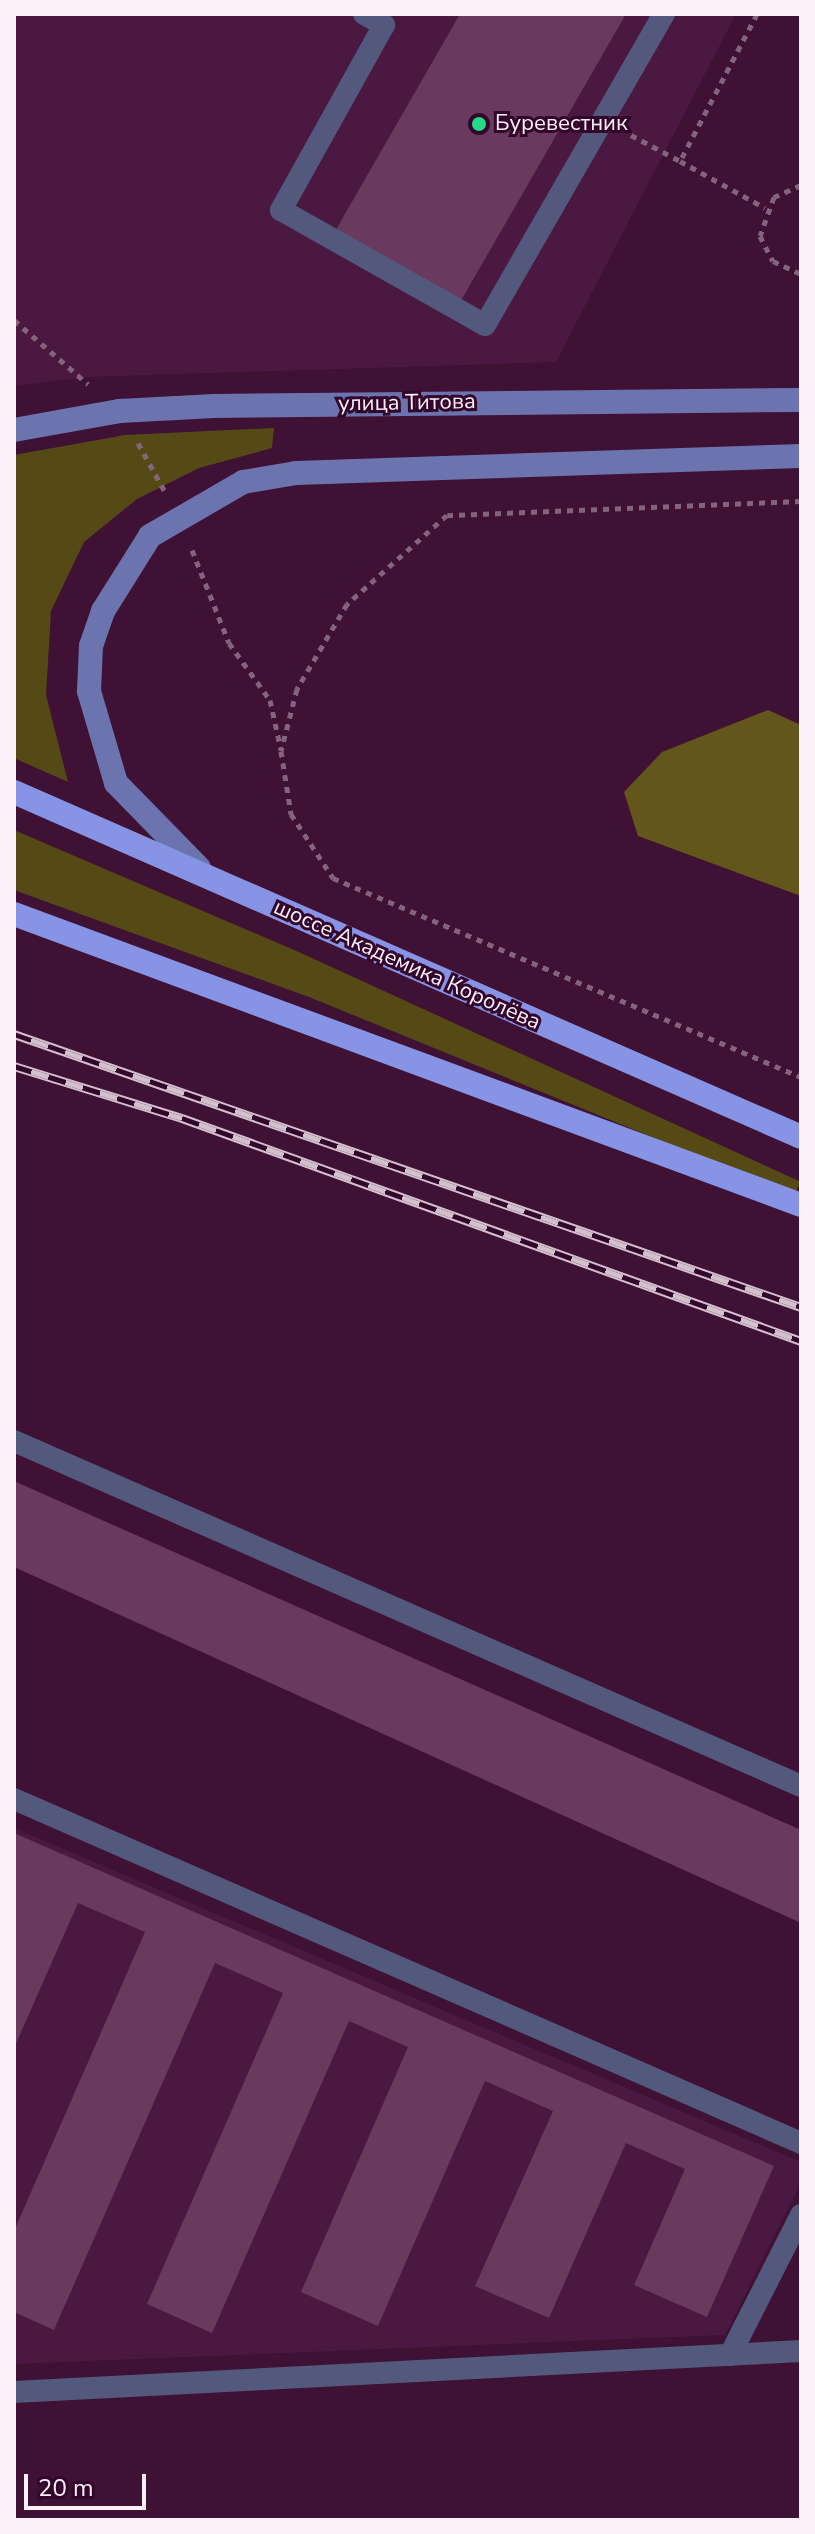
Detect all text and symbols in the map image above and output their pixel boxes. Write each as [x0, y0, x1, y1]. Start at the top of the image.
place label: Буревестник [495, 111, 627, 137]
marker: Буревестник [470, 115, 488, 133]
street label: улица Титова [338, 389, 476, 417]
street label: шоссе Академика Королёва [269, 894, 545, 1036]
scale bar [28, 2458, 150, 2508]
text: 20 m [38, 2472, 94, 2504]

